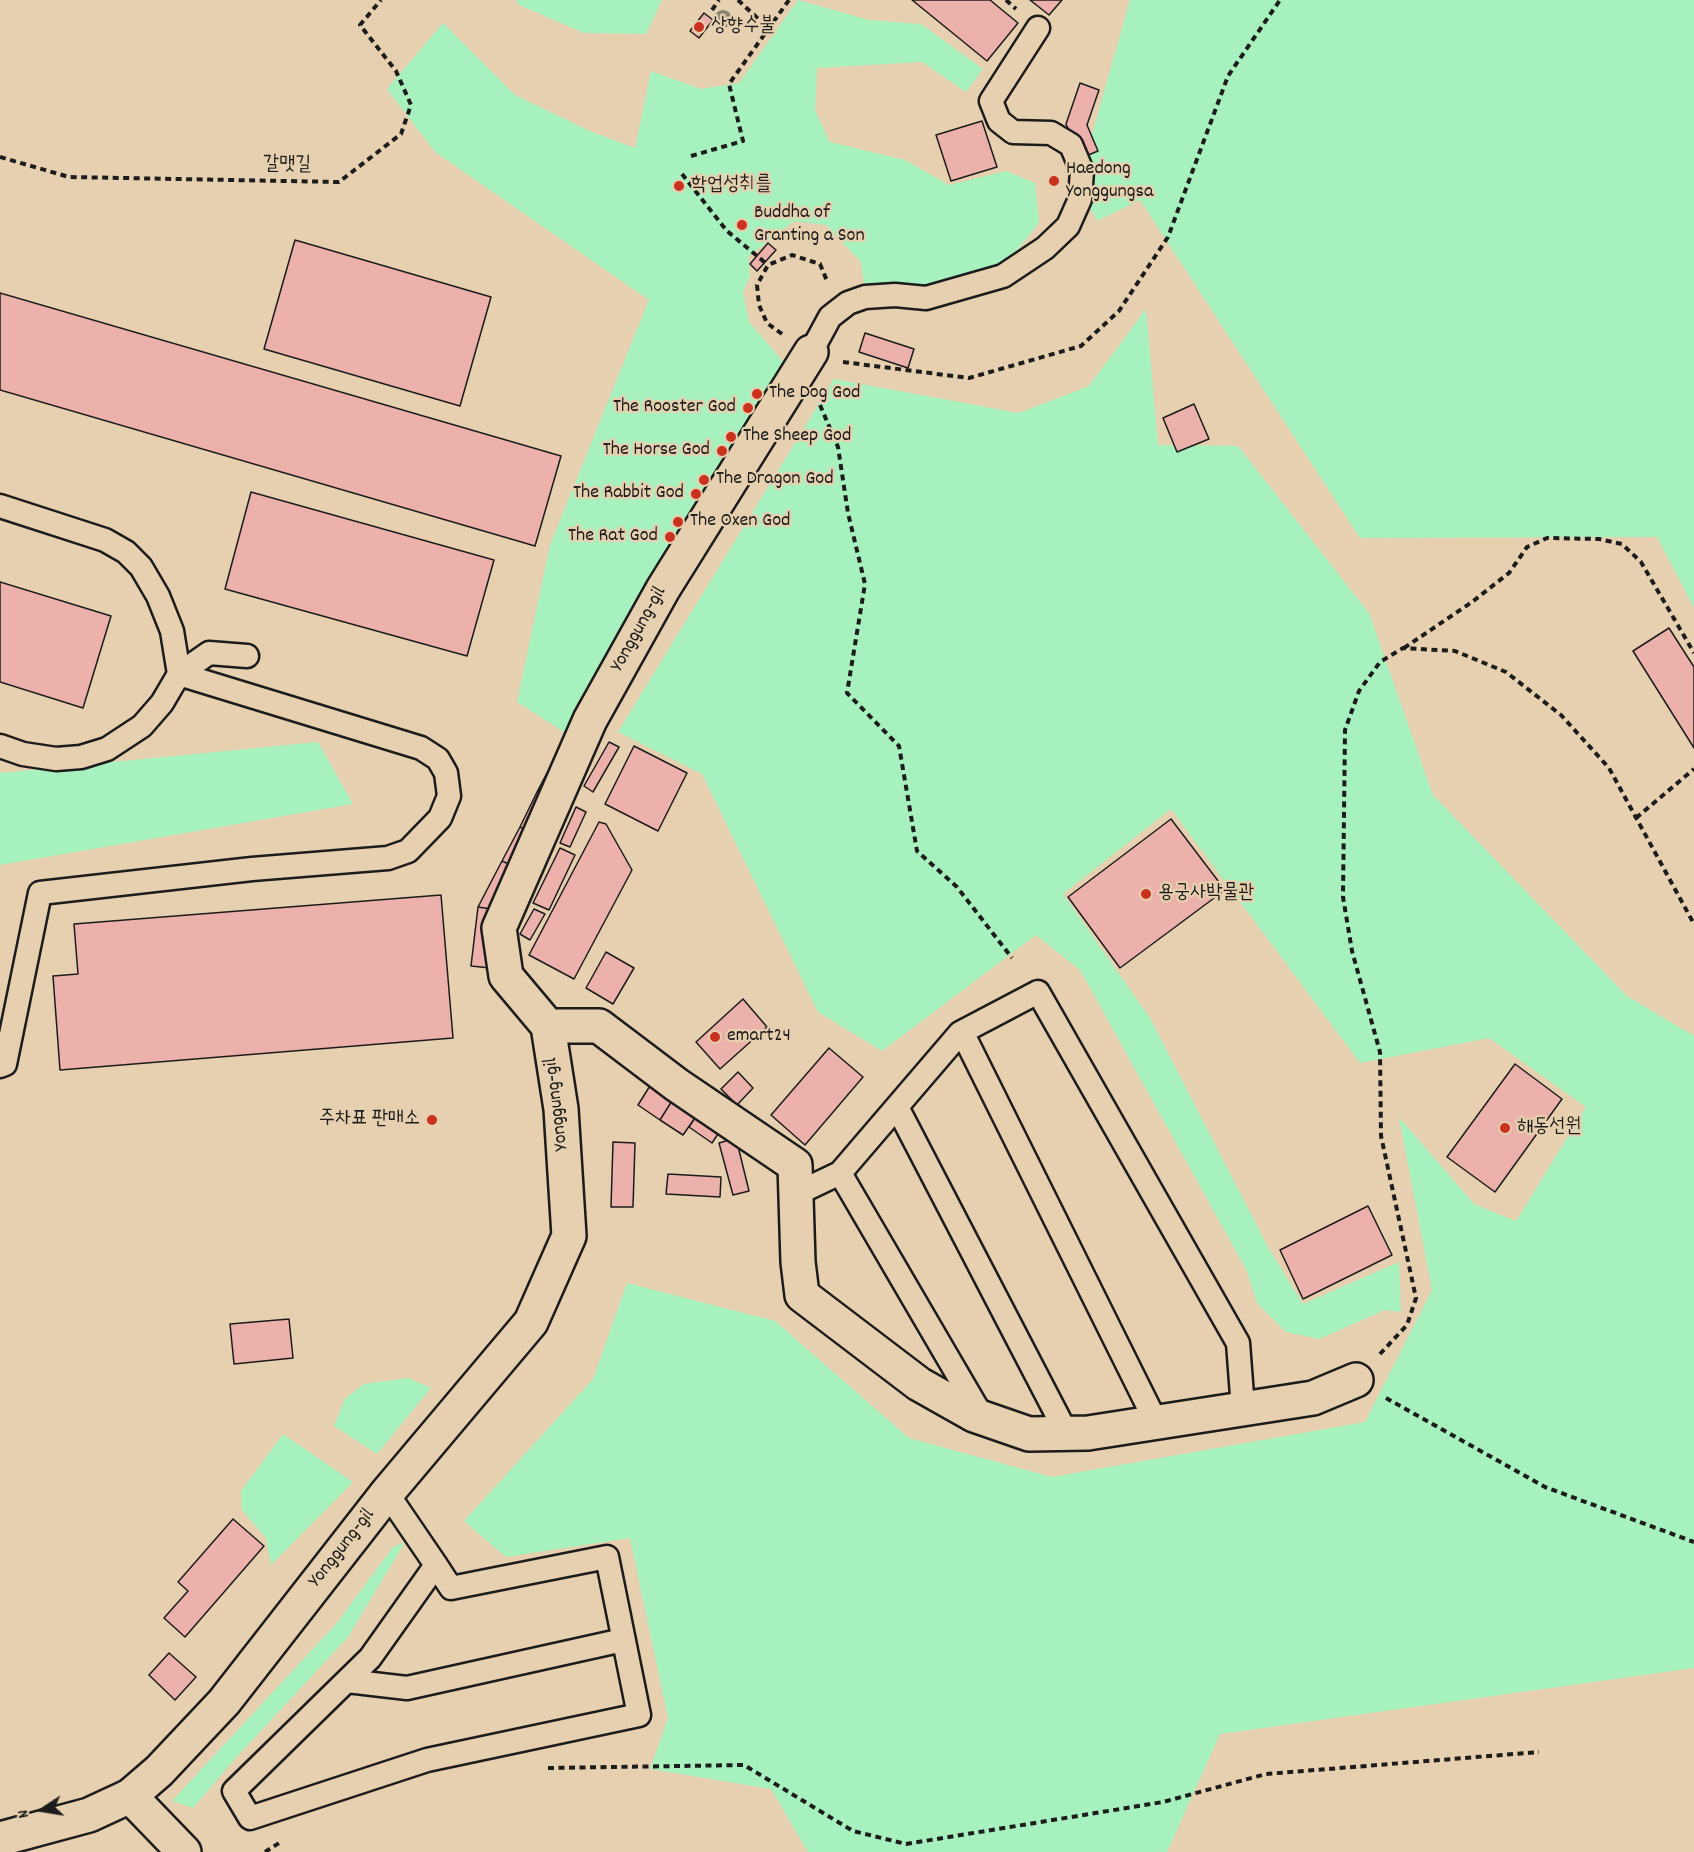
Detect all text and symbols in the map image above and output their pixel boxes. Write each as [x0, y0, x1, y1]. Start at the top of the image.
place label: 상향수불 [711, 15, 775, 39]
marker: 상향수불 [692, 20, 706, 34]
street label: 갈맷길 [263, 154, 311, 178]
place label: Haedong Yonggungsa [1066, 158, 1153, 205]
place label: 학업성취를 [691, 174, 771, 198]
marker: Haedong Yonggungsa [1047, 174, 1061, 188]
marker: 학업성취를 [672, 179, 686, 193]
place label: Buddha of Granting a Son [754, 202, 865, 249]
marker: Buddha of Granting a Son [735, 218, 749, 232]
place label: The Dog God [769, 382, 860, 406]
marker: The Dog God [750, 387, 764, 401]
place label: The Rooster God [613, 396, 736, 420]
marker: The Rooster God [741, 401, 755, 415]
place label: The Sheep God [743, 425, 851, 449]
marker: The Sheep God [724, 430, 738, 444]
place label: The Horse God [603, 439, 710, 463]
marker: The Horse God [715, 444, 729, 458]
place label: The Dragon God [716, 468, 834, 492]
marker: The Dragon God [697, 473, 711, 487]
place label: The Rabbit God [573, 482, 684, 506]
marker: The Rabbit God [689, 487, 703, 501]
place label: The Oxen God [690, 510, 790, 534]
marker: The Oxen God [671, 515, 685, 529]
place label: The Rat God [568, 525, 658, 549]
marker: The Rat God [663, 530, 677, 544]
street label: Yonggung-gil [607, 583, 673, 677]
place label: 용궁사박물관 [1158, 882, 1255, 906]
marker: 용궁사박물관 [1139, 887, 1153, 901]
place label: emart24 [727, 1025, 791, 1049]
marker: emart24 [708, 1030, 722, 1044]
street label: Yonggung-gil [540, 1056, 576, 1152]
place label: 주차표 판매소 [319, 1108, 420, 1132]
marker: 주차표 판매소 [425, 1113, 439, 1127]
place label: 해동선원 [1517, 1116, 1581, 1140]
marker: 해동선원 [1498, 1121, 1512, 1135]
street label: Yonggung-gil [305, 1505, 381, 1593]
north arrow [12, 1780, 72, 1840]
text: N [12, 1808, 36, 1820]

